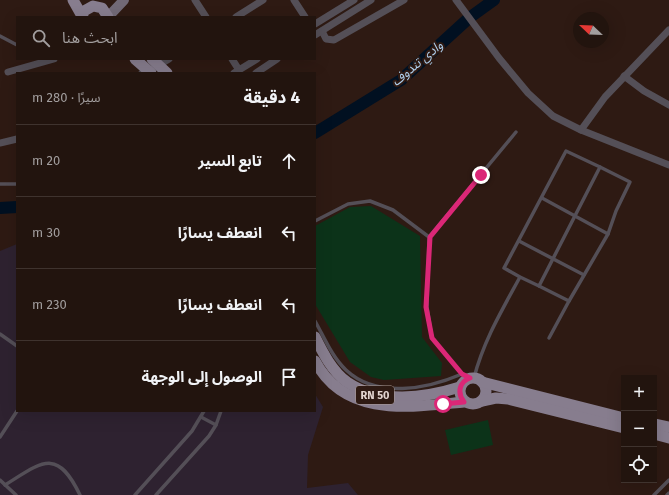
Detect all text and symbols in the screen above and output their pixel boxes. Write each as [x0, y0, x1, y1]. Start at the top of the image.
north arrow [573, 12, 609, 48]
search box [16, 16, 316, 60]
icon: search [30, 27, 52, 49]
text: ابحث هنا [62, 29, 118, 47]
water label: وادي تندوف [388, 37, 448, 91]
text: 4 دقيقة [244, 87, 300, 108]
text: سيرًا · 280 m [32, 90, 100, 105]
icon: ahead [278, 150, 300, 172]
text: تابع السير [198, 152, 262, 170]
text: 20 m [32, 153, 60, 168]
route end [472, 166, 490, 184]
icon: left [278, 222, 300, 244]
text: انعطف يسارًا [178, 224, 262, 242]
text: 30 m [32, 225, 60, 240]
icon: left [278, 294, 300, 316]
text: انعطف يسارًا [178, 296, 262, 314]
text: 230 m [32, 297, 67, 312]
icon: arrive [278, 366, 300, 388]
text: الوصول إلى الوجهة [142, 368, 262, 386]
map controls [621, 375, 657, 483]
button: + [621, 375, 657, 411]
road number: RN 50 [356, 386, 394, 404]
route start [434, 395, 452, 413]
button: − [621, 411, 657, 447]
button: locate [621, 447, 657, 483]

